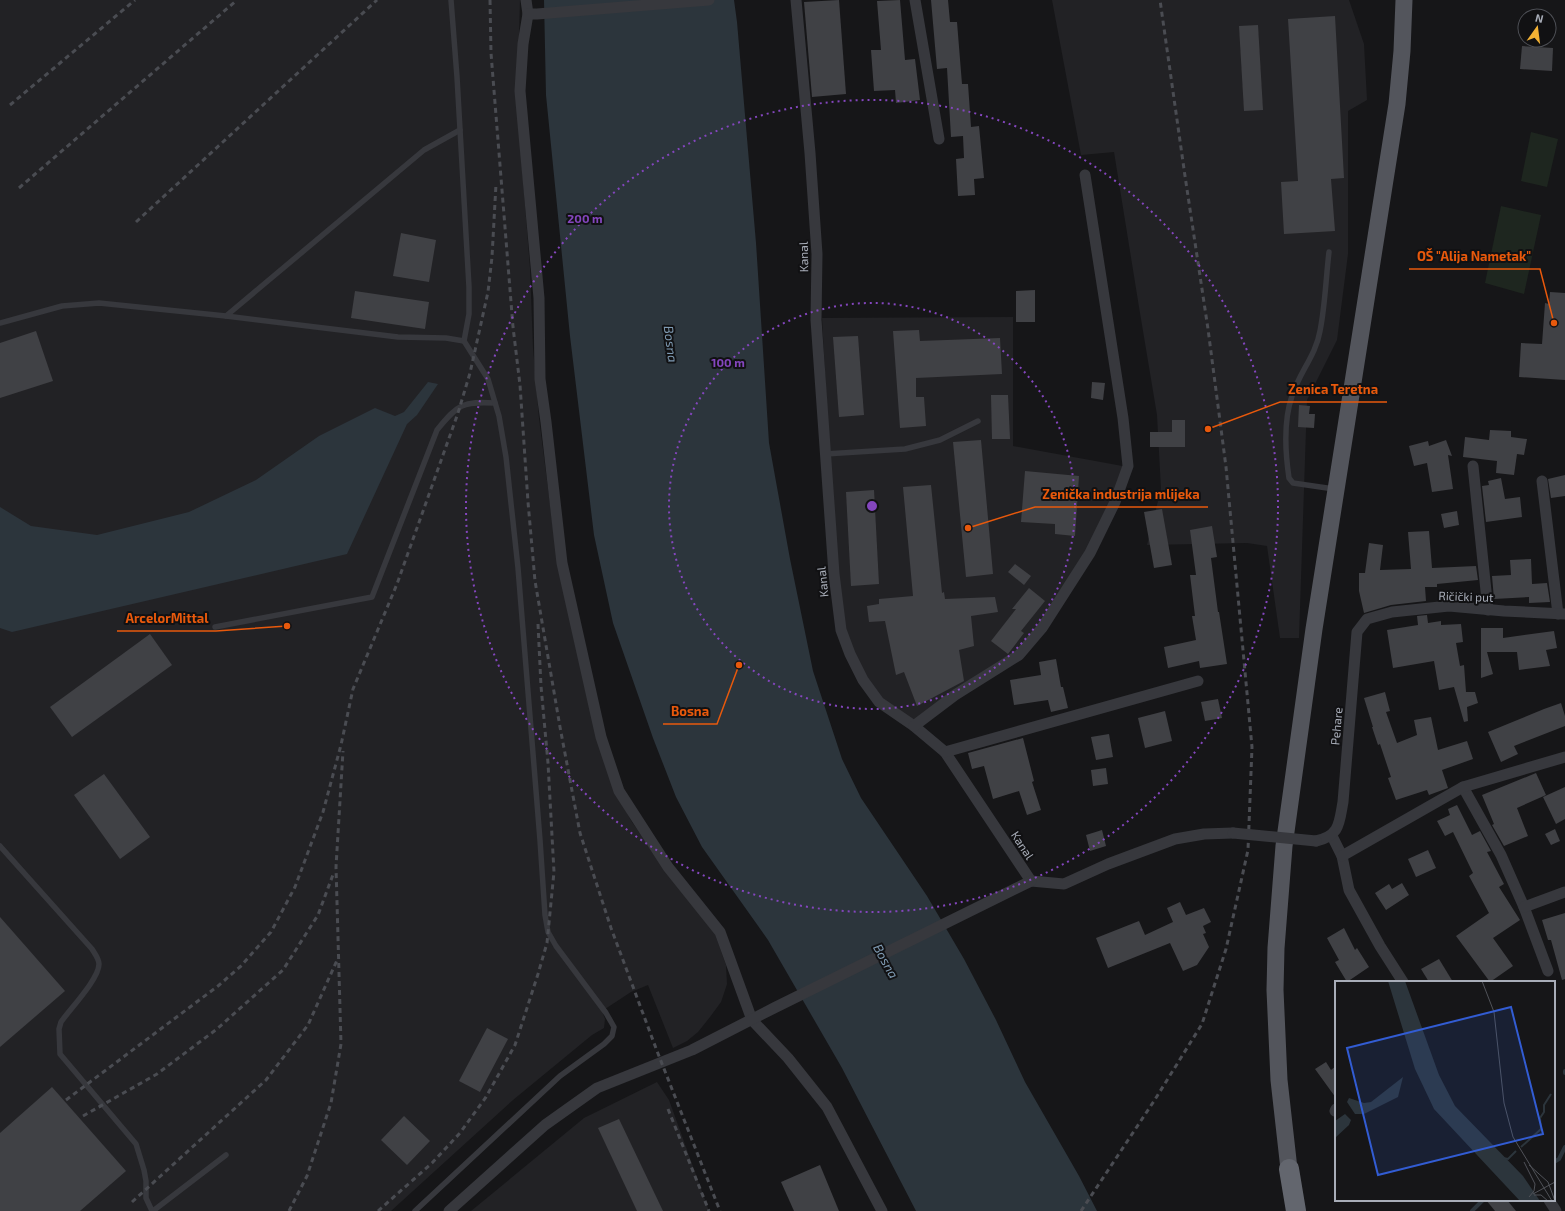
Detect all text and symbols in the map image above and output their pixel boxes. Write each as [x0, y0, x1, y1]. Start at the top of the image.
north arrow [1517, 8, 1557, 48]
text: N [1534, 11, 1545, 25]
text: 200 m [567, 211, 603, 225]
street label: Kanal [796, 241, 810, 273]
callout: OŠ "Alija Nametak" [1409, 244, 1540, 269]
text: OŠ "Alija Nametak" [1417, 247, 1531, 264]
water label: Bosna [661, 325, 681, 363]
text: 100 m [711, 355, 745, 369]
callout: Zenica Teretna [1280, 377, 1387, 402]
text: Zenica Teretna [1288, 381, 1378, 397]
callout: Zenička industrija mlijeka [1035, 482, 1208, 507]
text: Zenička industrija mlijeka [1042, 486, 1200, 502]
centre of rings [865, 499, 879, 513]
street label: Kanal [813, 566, 831, 598]
street label: Ričički put [1438, 588, 1494, 604]
callout: ArcelorMittal [117, 606, 216, 631]
text: ArcelorMittal [125, 610, 209, 626]
callout: Bosna [663, 699, 717, 724]
text: Bosna [671, 703, 709, 719]
street label: Pehare [1327, 706, 1345, 746]
street label: Kanal [1009, 828, 1037, 862]
water label: Bosna [870, 941, 902, 981]
inset map [1335, 981, 1555, 1201]

